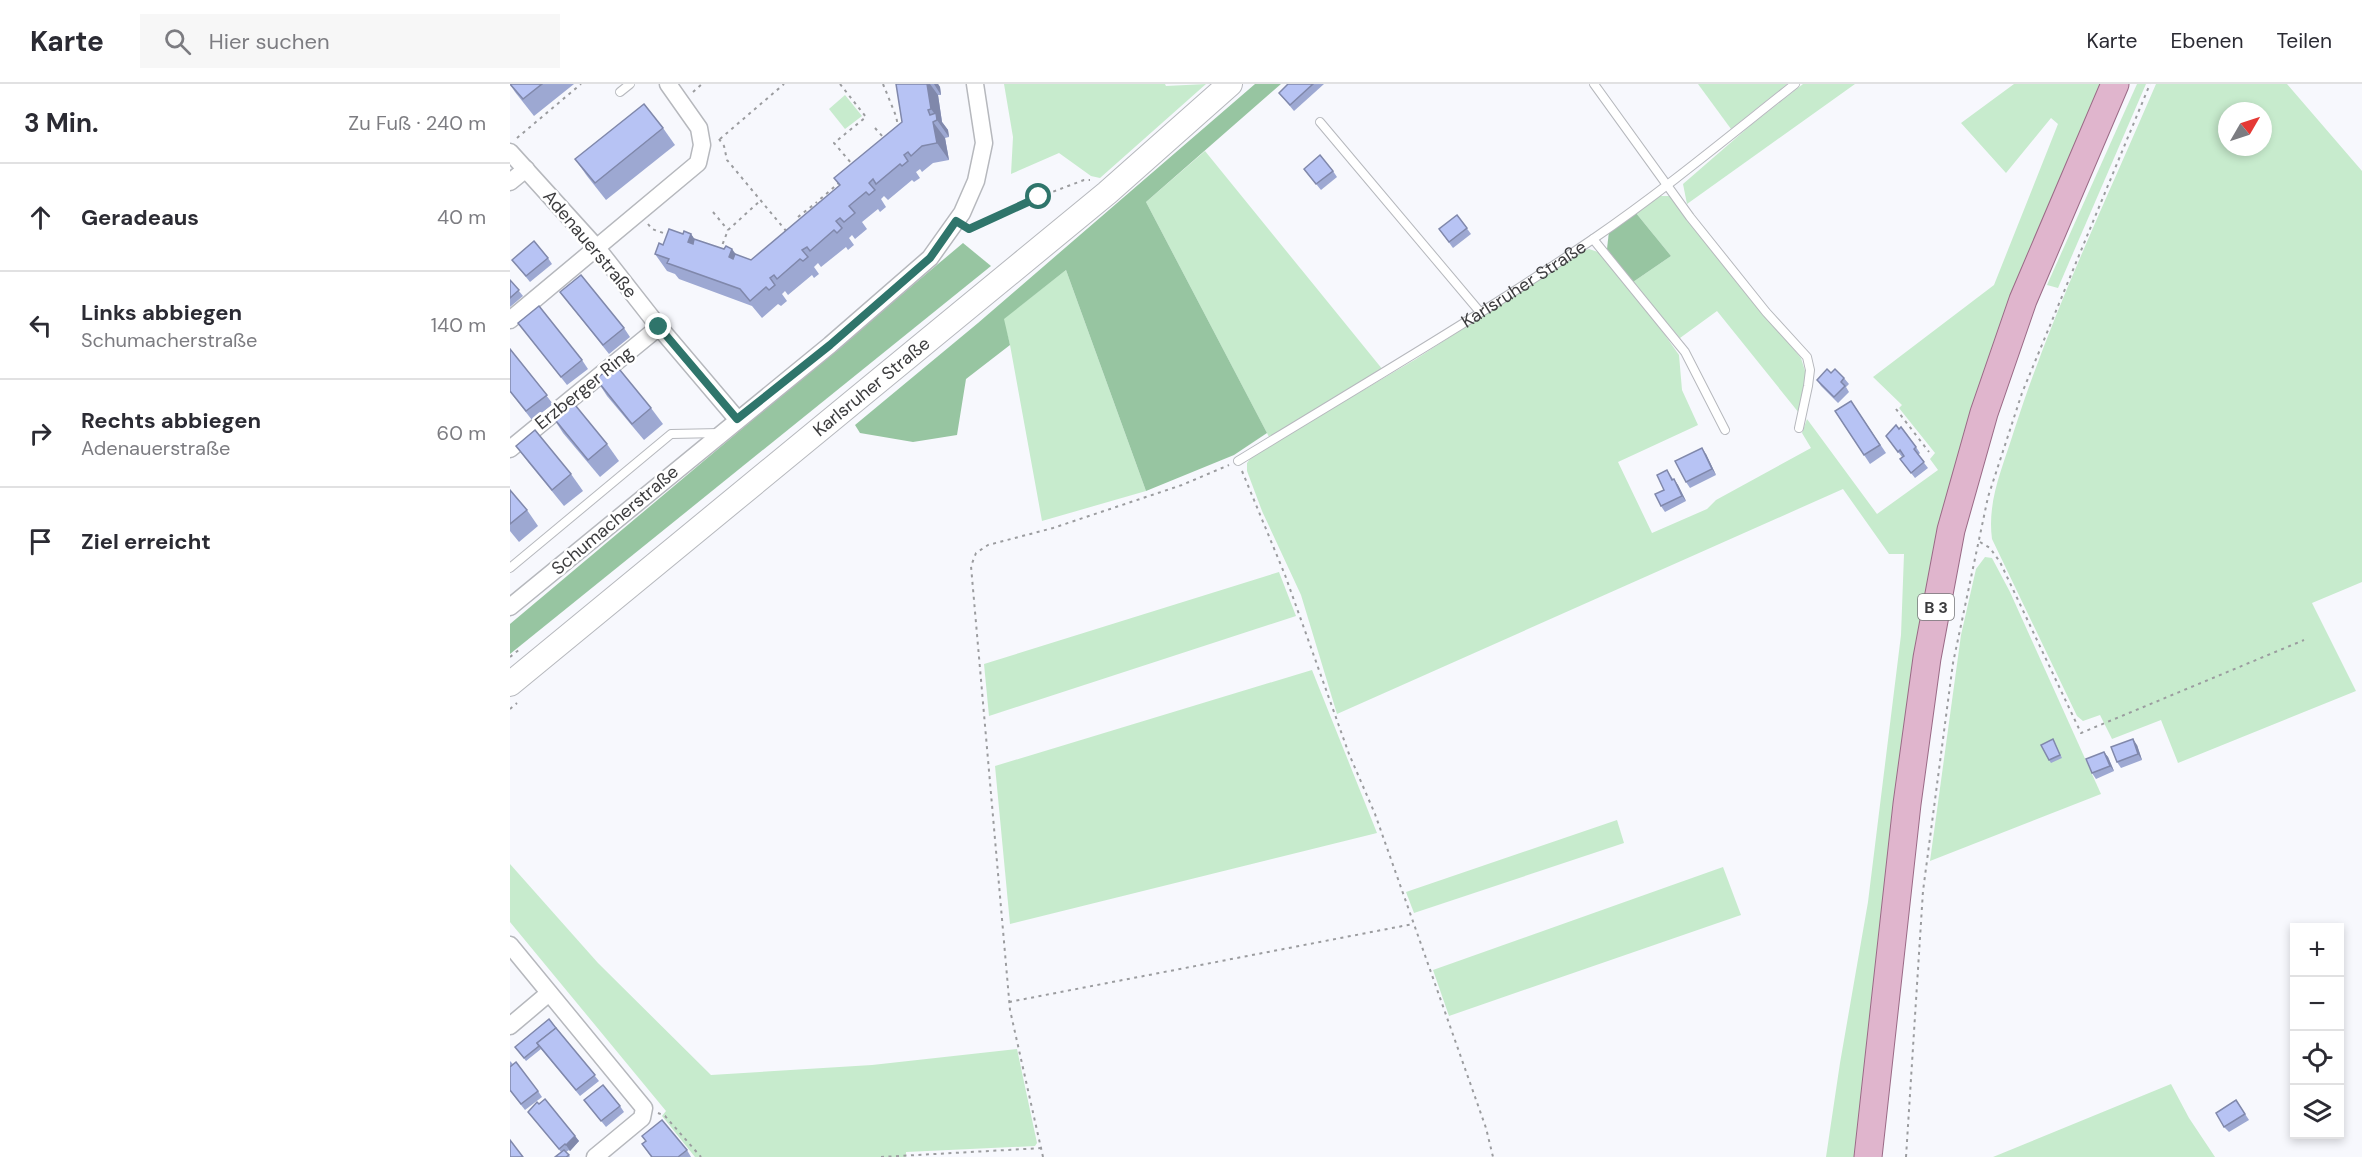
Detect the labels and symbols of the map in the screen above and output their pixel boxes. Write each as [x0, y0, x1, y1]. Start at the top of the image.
north arrow [2218, 102, 2272, 156]
route start [1025, 183, 1051, 209]
street label: Adenauerstraße [538, 185, 642, 303]
street label: Karlsruher Straße [1457, 235, 1591, 334]
route end [645, 313, 671, 339]
street label: Karlsruher Straße [808, 332, 935, 442]
street label: Erzberger Ring [530, 341, 638, 435]
street label: Schumacherstraße [546, 460, 684, 580]
road number: B 3 [1918, 594, 1954, 620]

